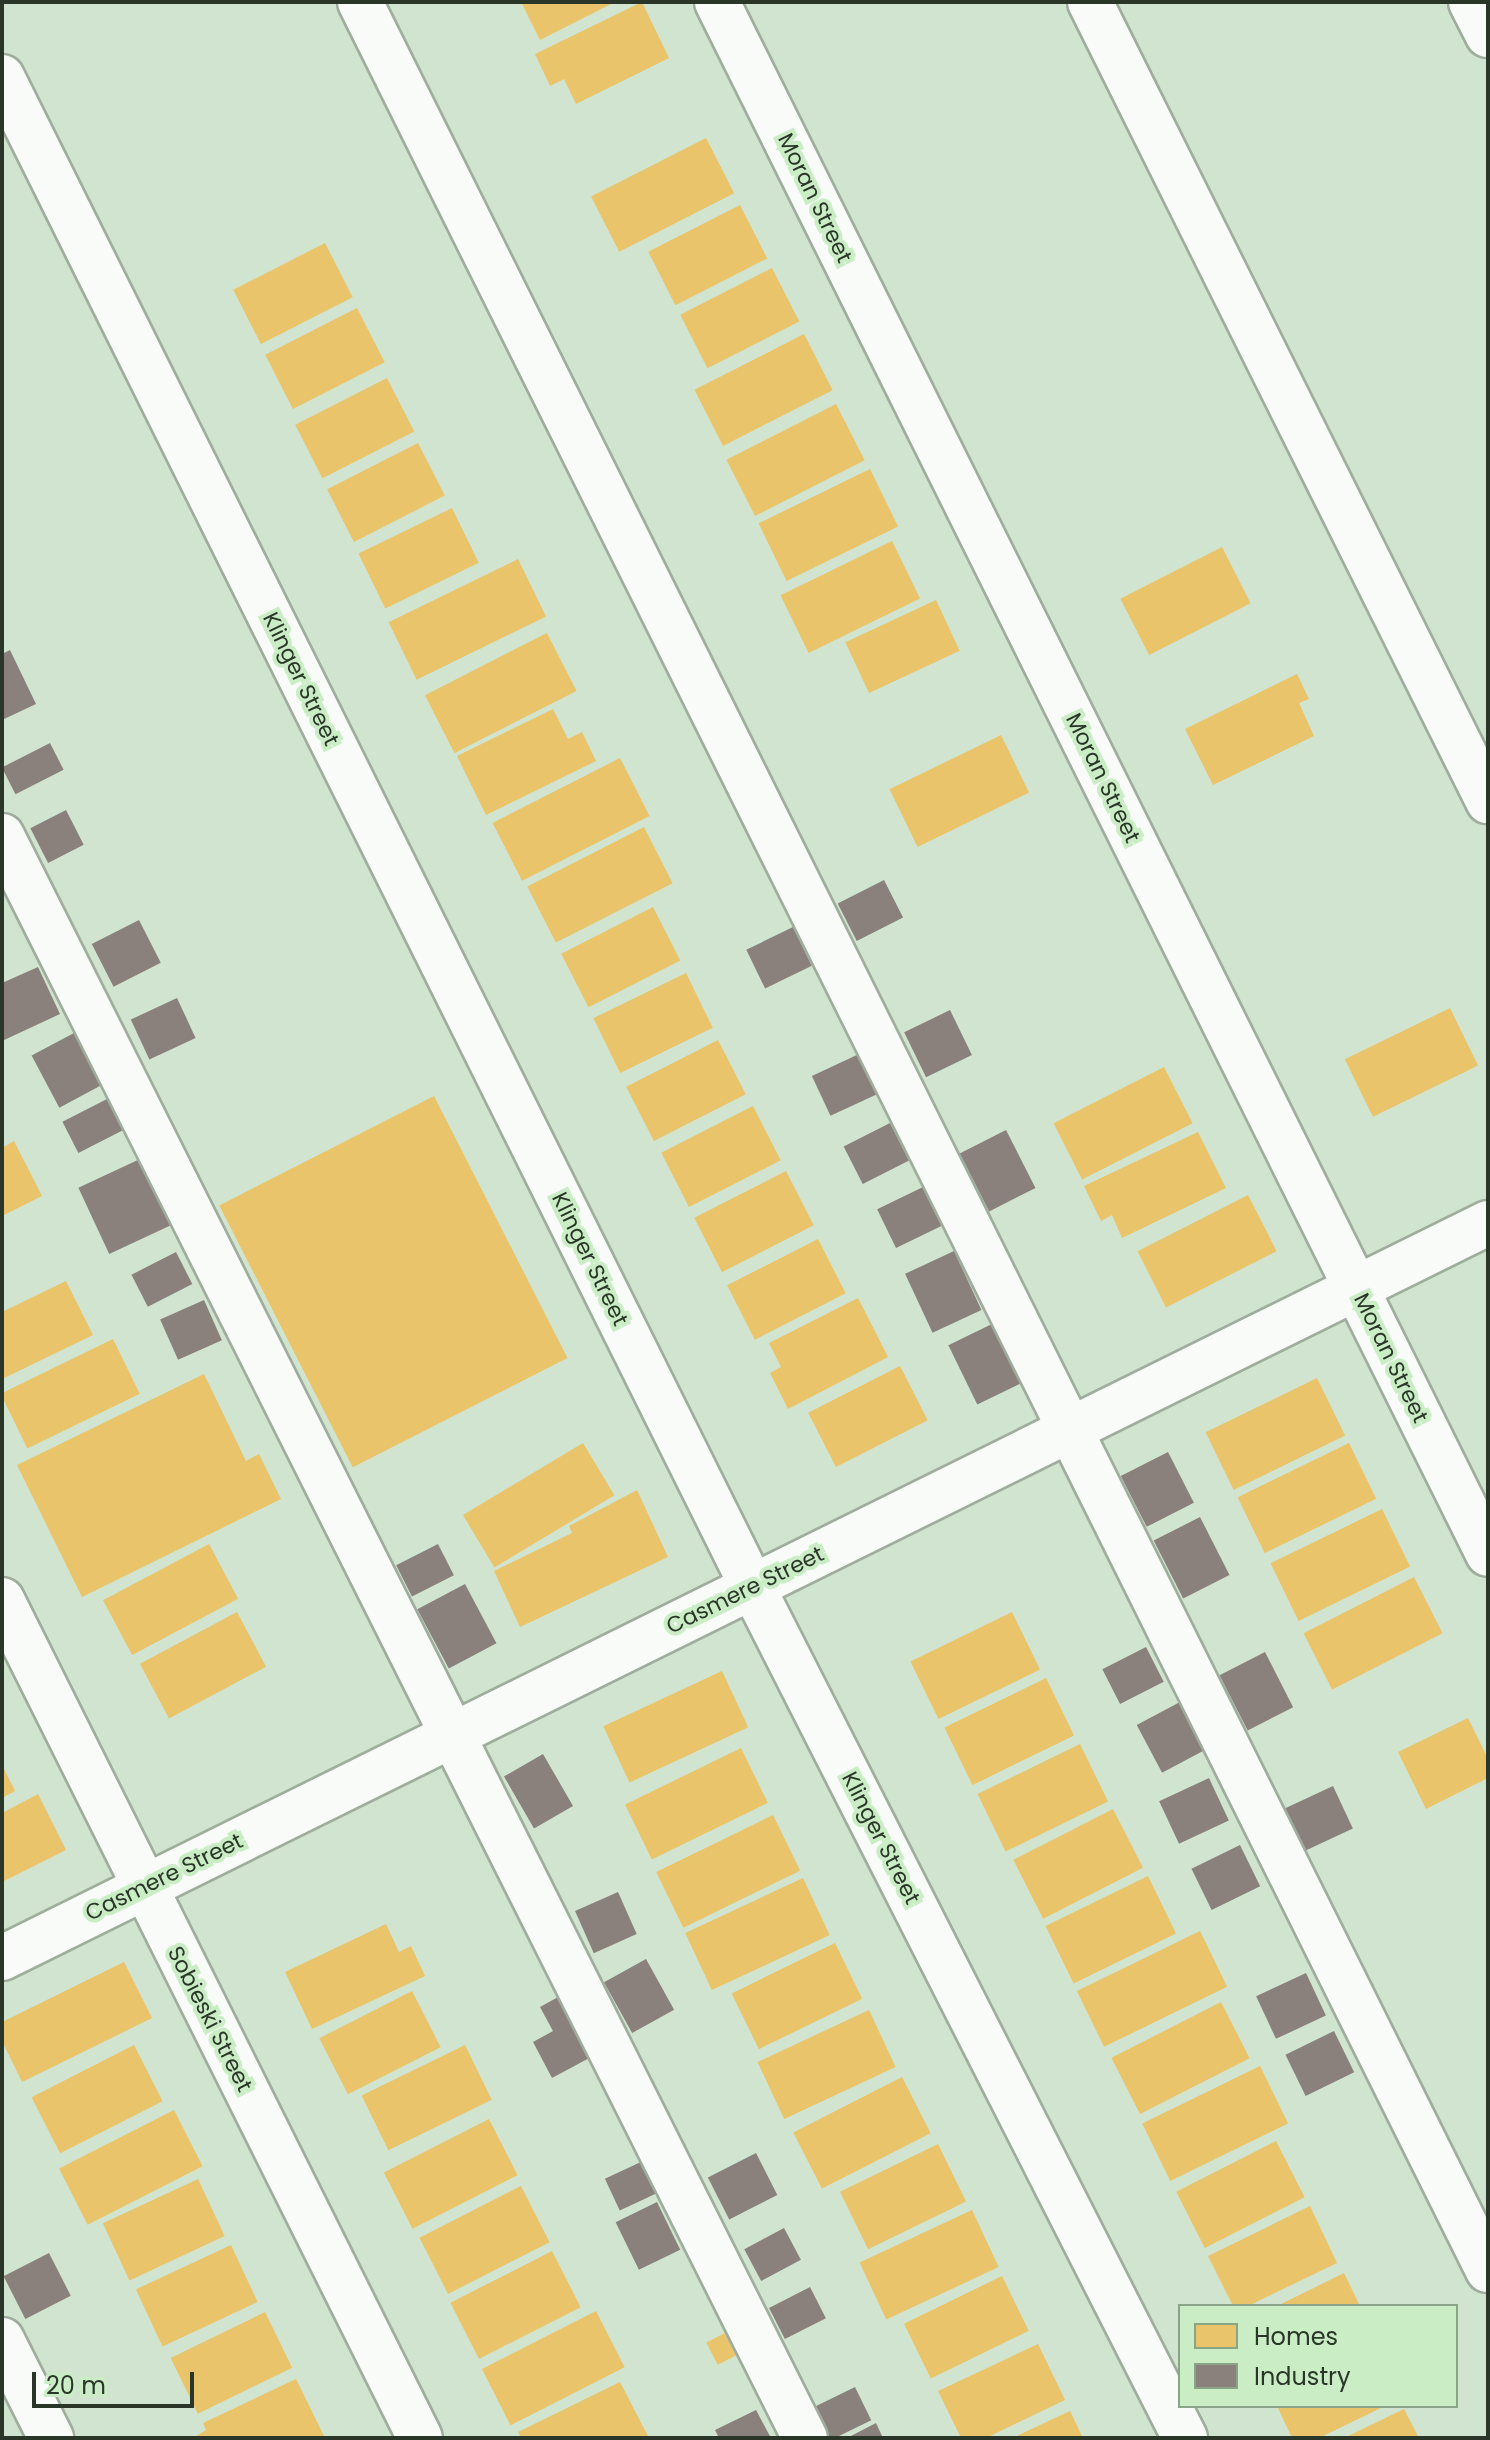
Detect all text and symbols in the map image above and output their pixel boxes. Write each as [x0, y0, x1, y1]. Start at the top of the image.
street label: Moran Street [772, 129, 858, 267]
street label: Klinger Street [257, 608, 345, 750]
street label: Moran Street [1060, 709, 1146, 847]
street label: Klinger Street [546, 1188, 634, 1330]
street label: Moran Street [1348, 1289, 1434, 1427]
street label: Casmere Street [662, 1540, 828, 1640]
street label: Klinger Street [836, 1767, 926, 1909]
street label: Casmere Street [81, 1827, 247, 1927]
street label: Sobieski Street [162, 1942, 258, 2096]
legend [1178, 2304, 1458, 2408]
text: Homes [1254, 2320, 1338, 2353]
scale bar [36, 2356, 198, 2406]
text: Industry [1254, 2360, 1351, 2393]
text: 20 m [46, 2369, 106, 2402]

